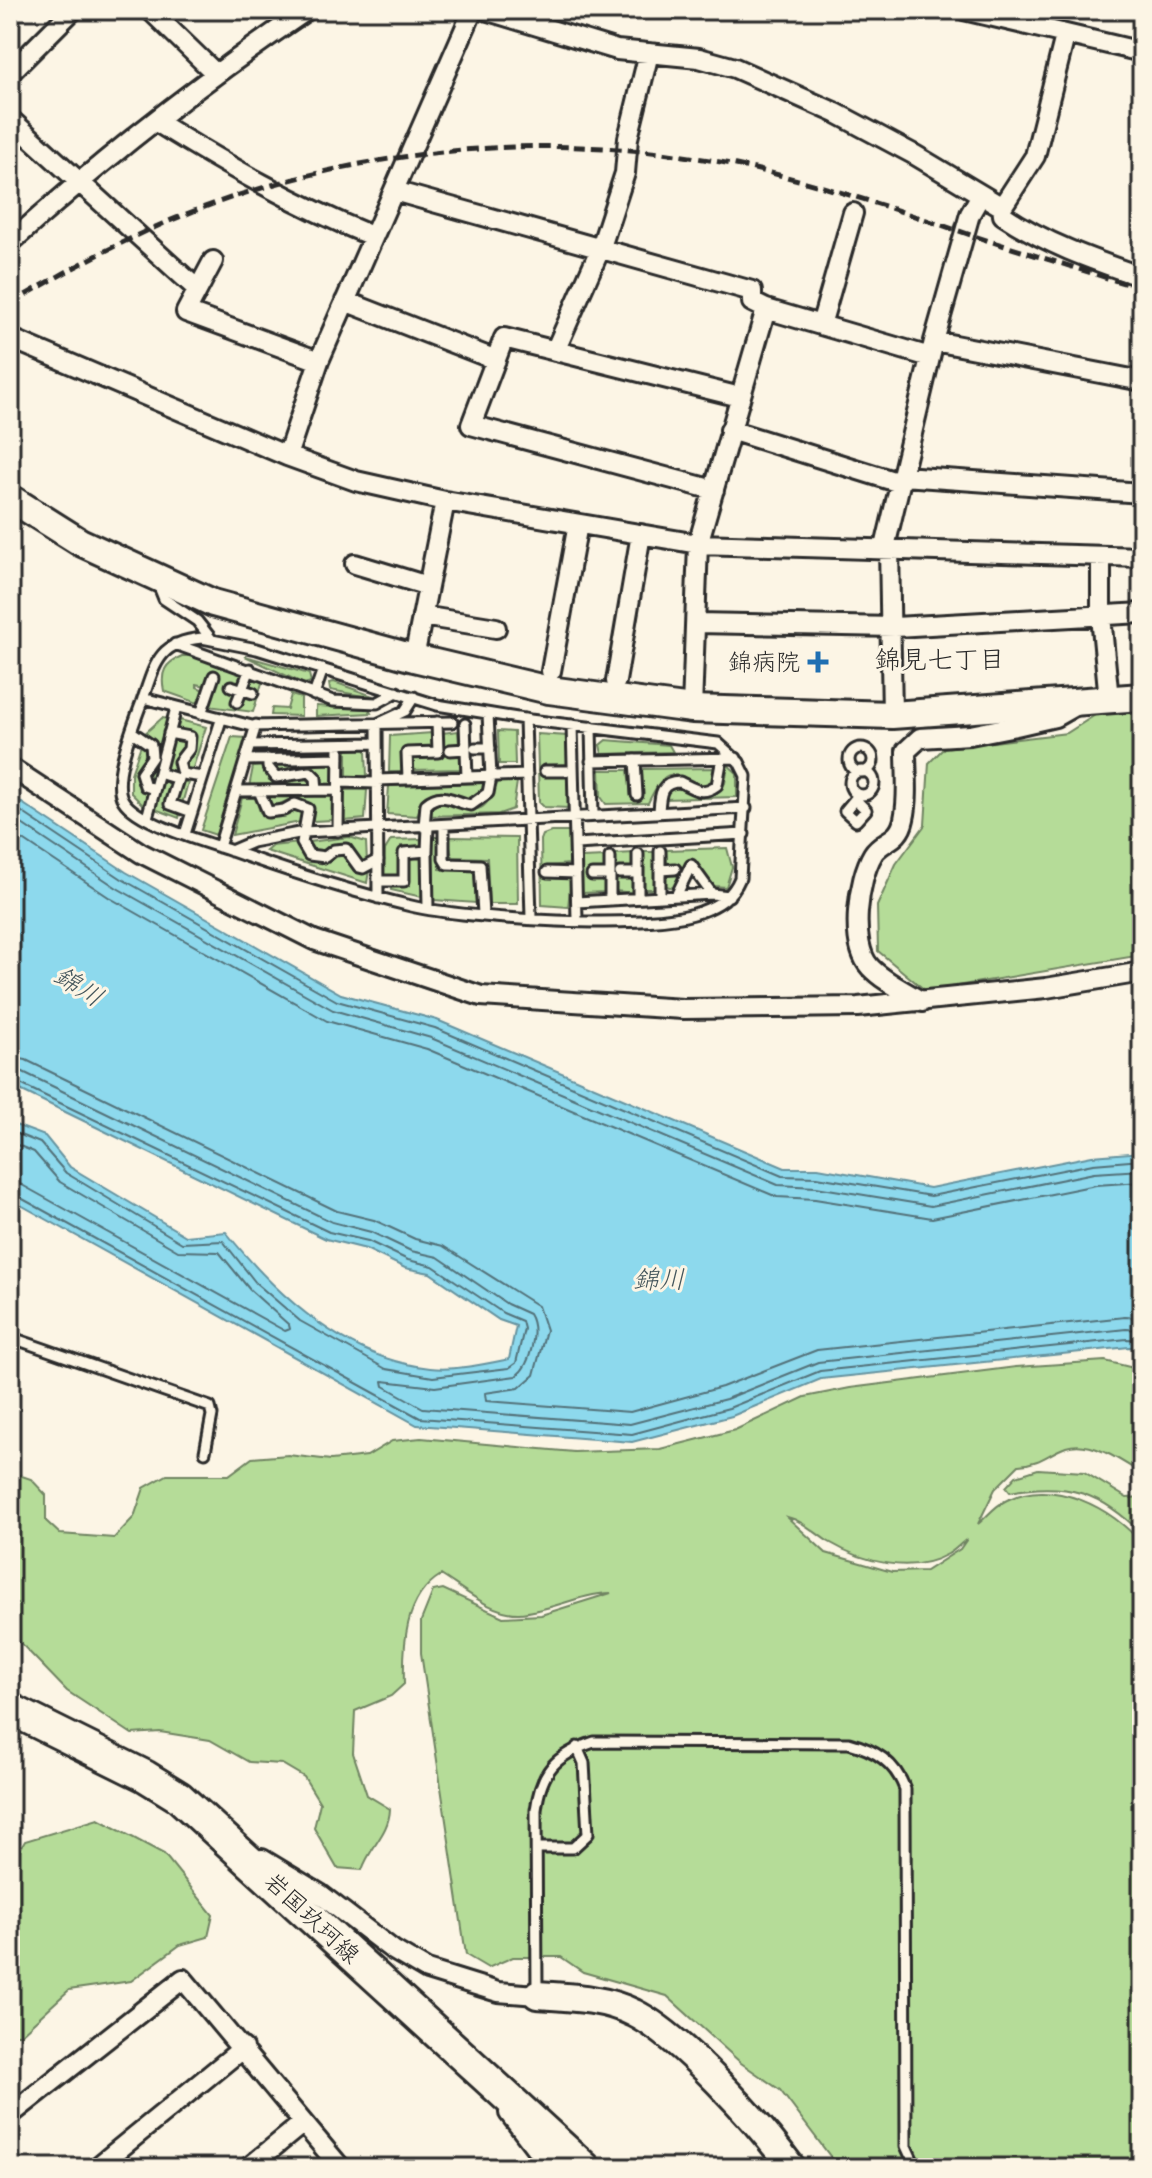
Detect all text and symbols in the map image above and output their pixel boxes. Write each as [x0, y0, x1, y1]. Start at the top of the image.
district label: 錦見七丁目 [875, 642, 1005, 678]
place label: 錦病院 [728, 646, 800, 680]
marker: 錦病院 [807, 651, 829, 673]
water label: 錦川 [47, 958, 110, 1016]
water label: 錦川 [633, 1262, 685, 1298]
street label: 岩国玖珂線 [256, 1865, 367, 1972]

